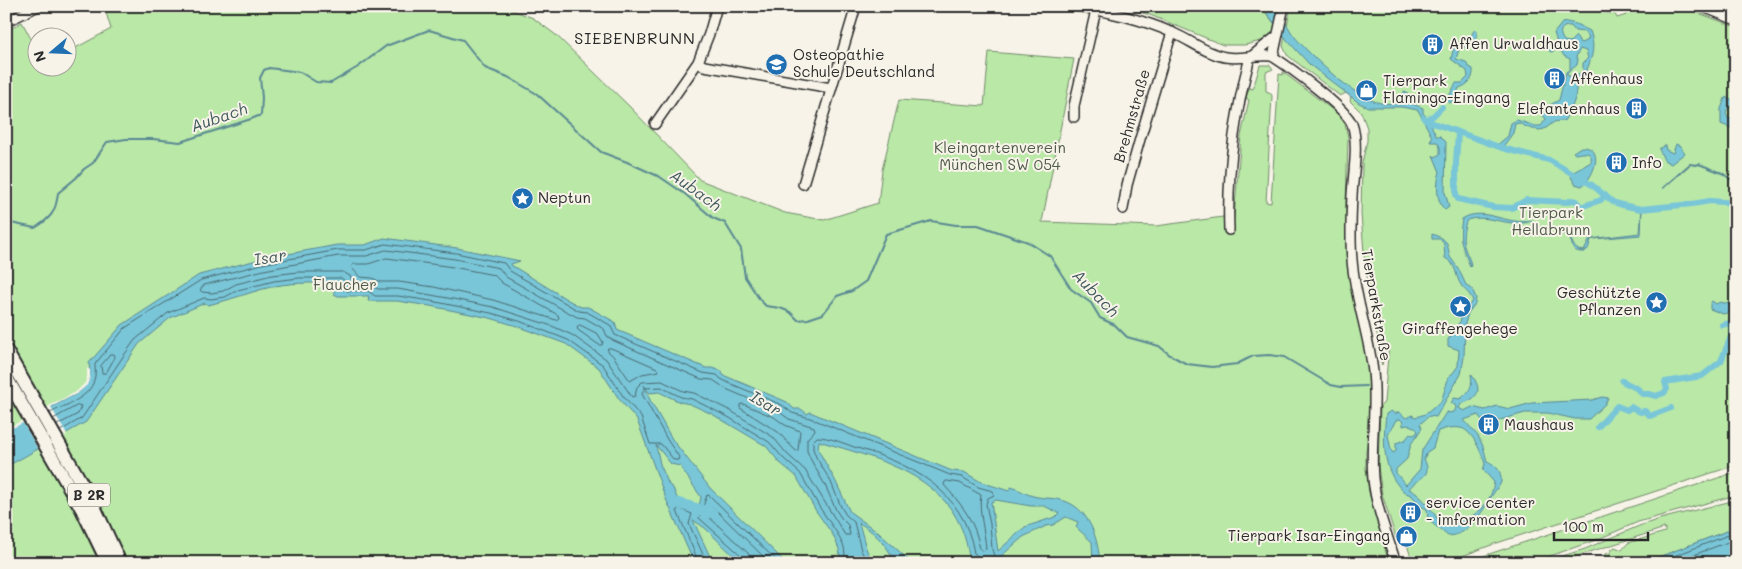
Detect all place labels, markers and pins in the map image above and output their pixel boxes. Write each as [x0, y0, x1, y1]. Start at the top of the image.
building icon: Affen Urwaldhaus [1421, 32, 1445, 56]
place label: Affen Urwaldhaus [1449, 33, 1579, 53]
place label: Osteopathie Schule Deutschland [793, 44, 935, 81]
school or university icon: Osteopathie Schule Deutschland [765, 52, 789, 76]
building icon: Affenhaus [1542, 67, 1566, 91]
place label: Affenhaus [1570, 68, 1643, 88]
place label: Tierpark Flamingo-Eingang [1383, 70, 1510, 107]
shop icon: Tierpark Flamingo-Eingang [1355, 78, 1379, 102]
building icon: Elefantenhaus [1624, 97, 1648, 121]
place label: Elefantenhaus [1517, 98, 1620, 118]
building icon: Info [1604, 151, 1628, 175]
place label: Info [1632, 152, 1662, 172]
place icon: Neptun [510, 186, 534, 210]
place label: Neptun [538, 187, 591, 207]
place label: Geschützte Pflanzen [1557, 282, 1641, 319]
place icon: Geschützte Pflanzen [1645, 290, 1669, 314]
place icon: Giraffengehege [1448, 294, 1472, 318]
place label: Giraffengehege [1402, 318, 1518, 338]
building icon: Maushaus [1476, 413, 1500, 437]
place label: Maushaus [1504, 414, 1574, 434]
place label: service center - imformation [1426, 492, 1535, 529]
building icon: service center - imformation [1398, 500, 1422, 524]
shop icon: Tierpark Isar-Eingang [1394, 524, 1418, 548]
place label: Tierpark Isar-Eingang [1228, 525, 1390, 545]

